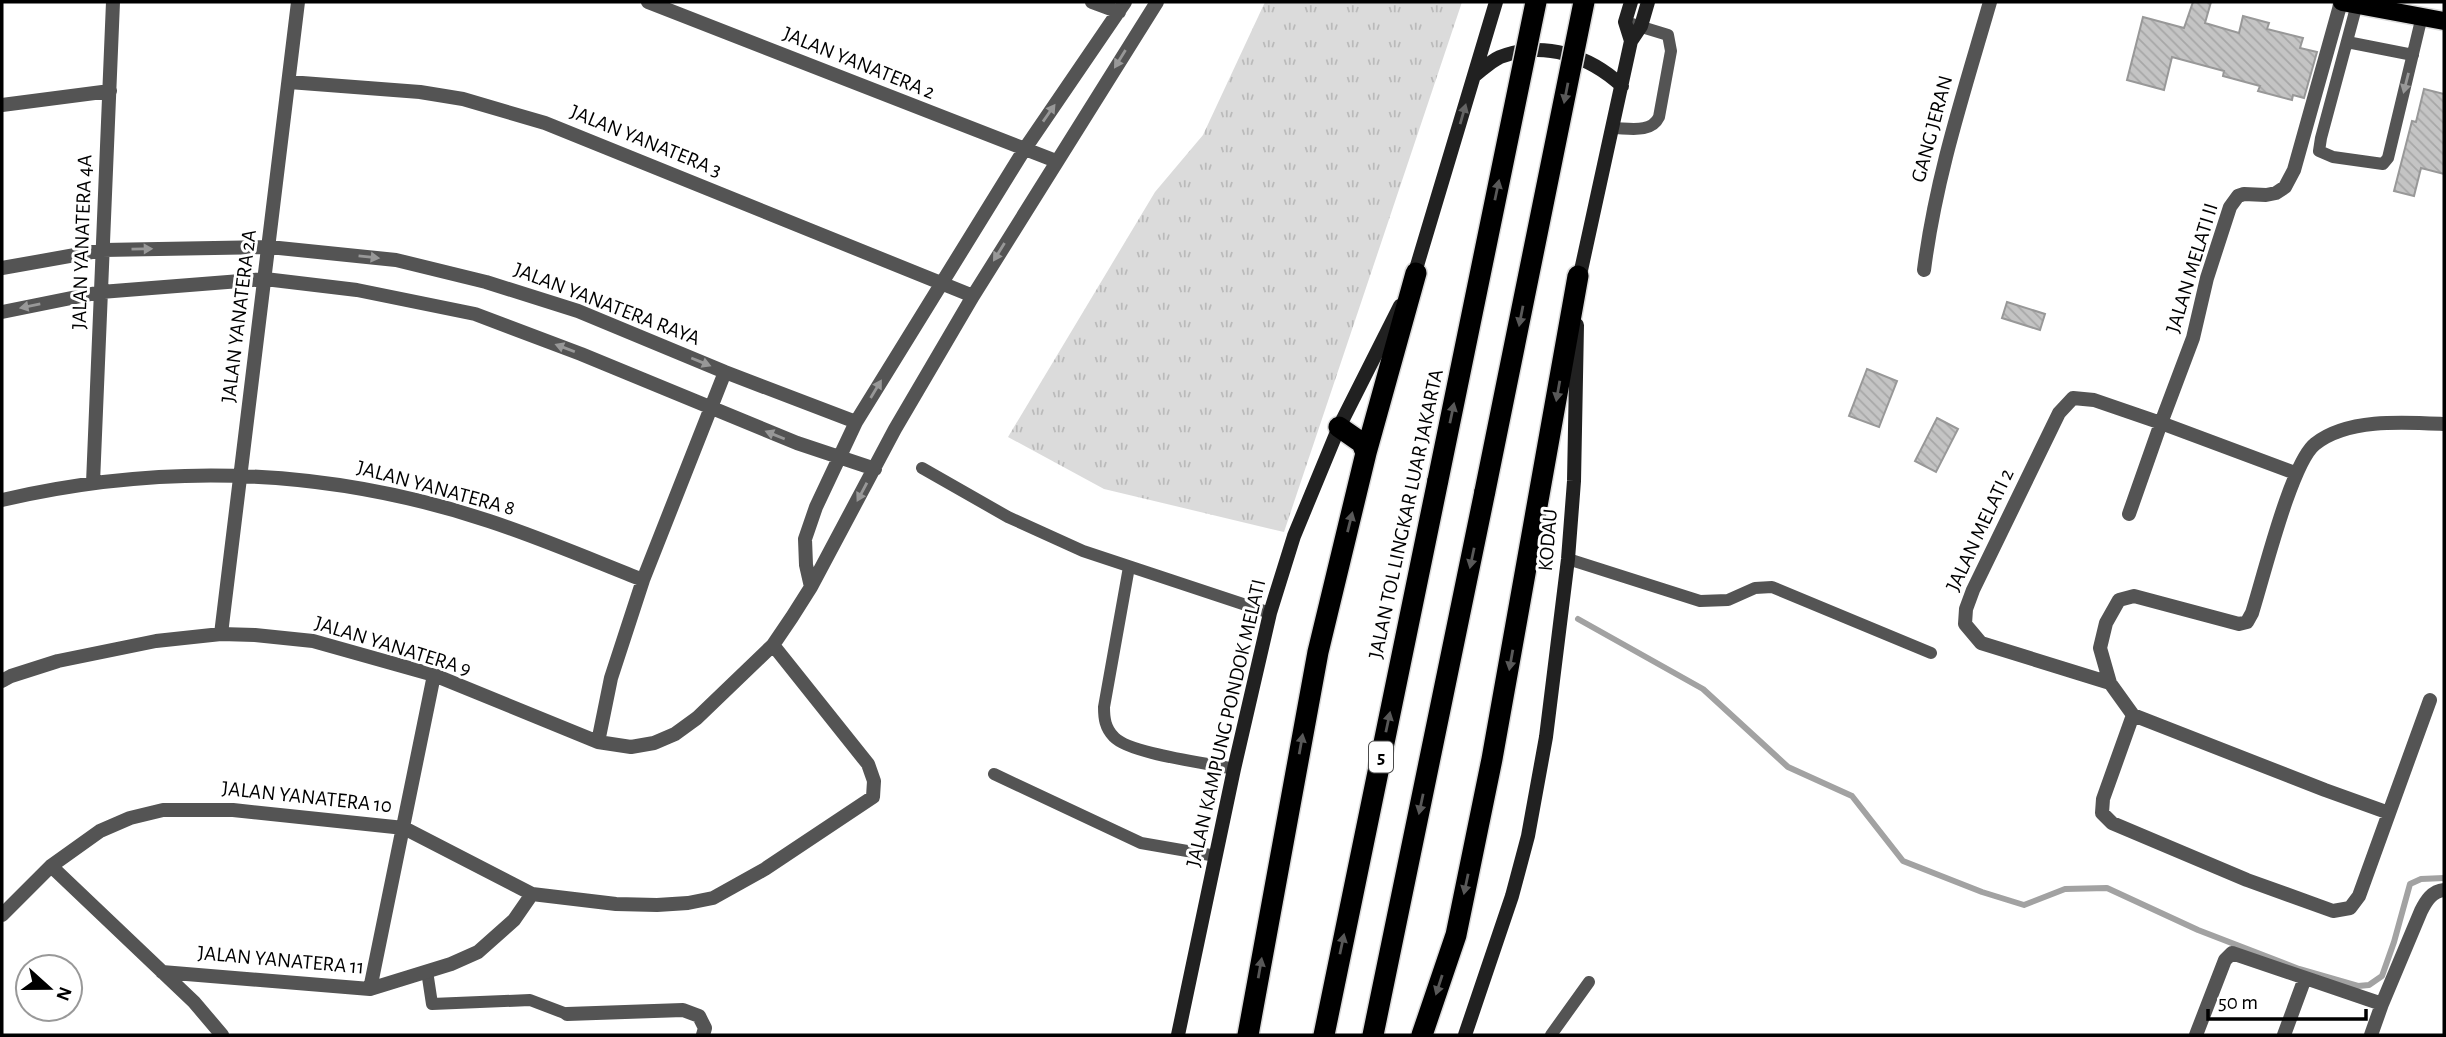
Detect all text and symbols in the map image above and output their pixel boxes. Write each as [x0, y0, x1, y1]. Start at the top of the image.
street label: JALAN YANATERA 2 [780, 23, 938, 103]
one-way arrow [1114, 50, 1127, 69]
one-way arrow [2400, 72, 2411, 94]
street label: GANG JERAN [1908, 73, 1956, 185]
one-way arrow [1560, 82, 1571, 104]
street label: JALAN YANATERA 3 [567, 101, 725, 181]
one-way arrow [1458, 103, 1468, 124]
one-way arrow [1042, 104, 1056, 122]
street label: JALAN YANATERA 4A [68, 154, 96, 330]
one-way arrow [1492, 179, 1503, 201]
street label: JALAN MELATI II [2162, 201, 2222, 335]
street label: JALAN YANATERA 2A [218, 228, 260, 404]
one-way arrow [131, 243, 153, 255]
one-way arrow [993, 243, 1006, 262]
one-way arrow [358, 251, 380, 262]
street label: JALAN YANATERA RAYA [511, 259, 703, 349]
one-way arrow [19, 301, 41, 312]
one-way arrow [1515, 305, 1526, 327]
one-way arrow [554, 342, 575, 353]
one-way arrow [691, 356, 712, 367]
street label: JALAN TOL LINGKAR LUAR JAKARTA [1365, 367, 1447, 661]
one-way arrow [870, 379, 883, 398]
one-way arrow [1552, 380, 1563, 402]
one-way arrow [1446, 402, 1457, 424]
one-way arrow [764, 429, 785, 440]
street label: JALAN YANATERA 8 [355, 457, 517, 519]
street label: JALAN MELATI 2 [1942, 465, 2018, 595]
one-way arrow [856, 482, 868, 502]
street label: KODAU [1535, 508, 1561, 572]
one-way arrow [1345, 511, 1356, 533]
one-way arrow [1466, 547, 1477, 569]
street label: JALAN KAMPUNG PONDOK MELATI [1183, 577, 1269, 869]
street label: JALAN YANATERA 9 [312, 612, 474, 680]
one-way arrow [1505, 649, 1516, 671]
one-way arrow [1383, 711, 1394, 733]
one-way arrow [1296, 733, 1307, 755]
road number: 5 [1369, 742, 1393, 772]
street label: JALAN YANATERA 10 [221, 778, 393, 816]
one-way arrow [1415, 793, 1426, 815]
one-way arrow [1461, 873, 1472, 895]
one-way arrow [1337, 933, 1348, 955]
street label: JALAN YANATERA 11 [197, 942, 365, 978]
north arrow [14, 953, 84, 1023]
one-way arrow [1255, 957, 1266, 979]
one-way arrow [1433, 975, 1444, 996]
scale bar [2208, 978, 2366, 1022]
text: N [52, 984, 75, 1003]
text: 50 m [2218, 992, 2258, 1013]

